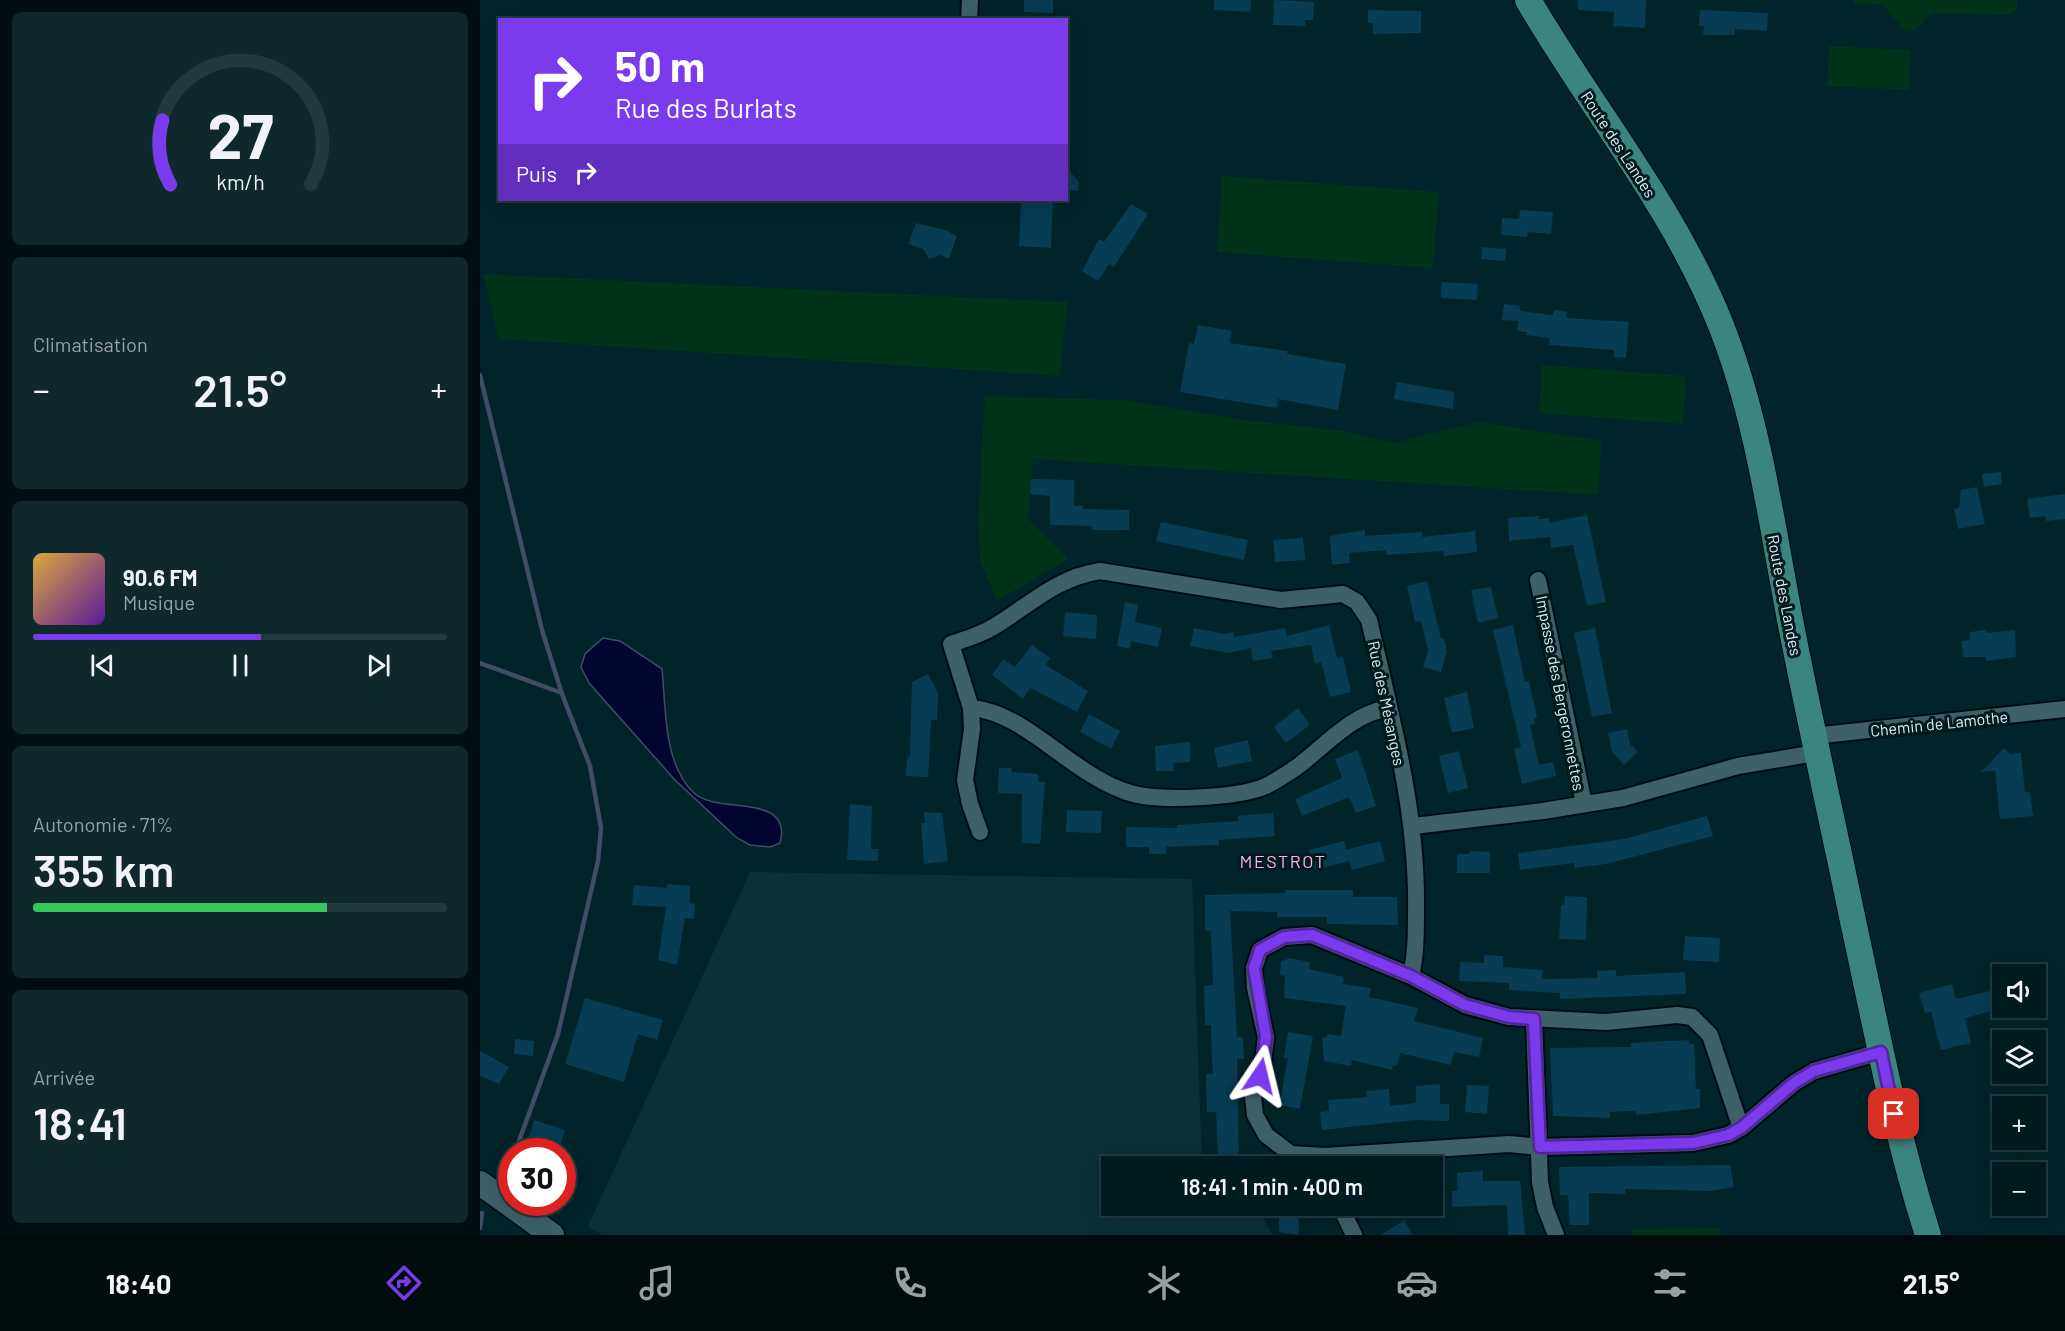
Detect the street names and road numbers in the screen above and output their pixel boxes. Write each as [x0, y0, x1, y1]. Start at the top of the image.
street label: Route des Landes [1578, 87, 1660, 201]
street label: Route des Landes [1764, 533, 1806, 657]
street label: Impasse des Bergeronnettes [1533, 594, 1589, 792]
street label: Rue des Mésanges [1364, 639, 1410, 767]
street label: Chemin de Lamothe [1869, 706, 2009, 740]

